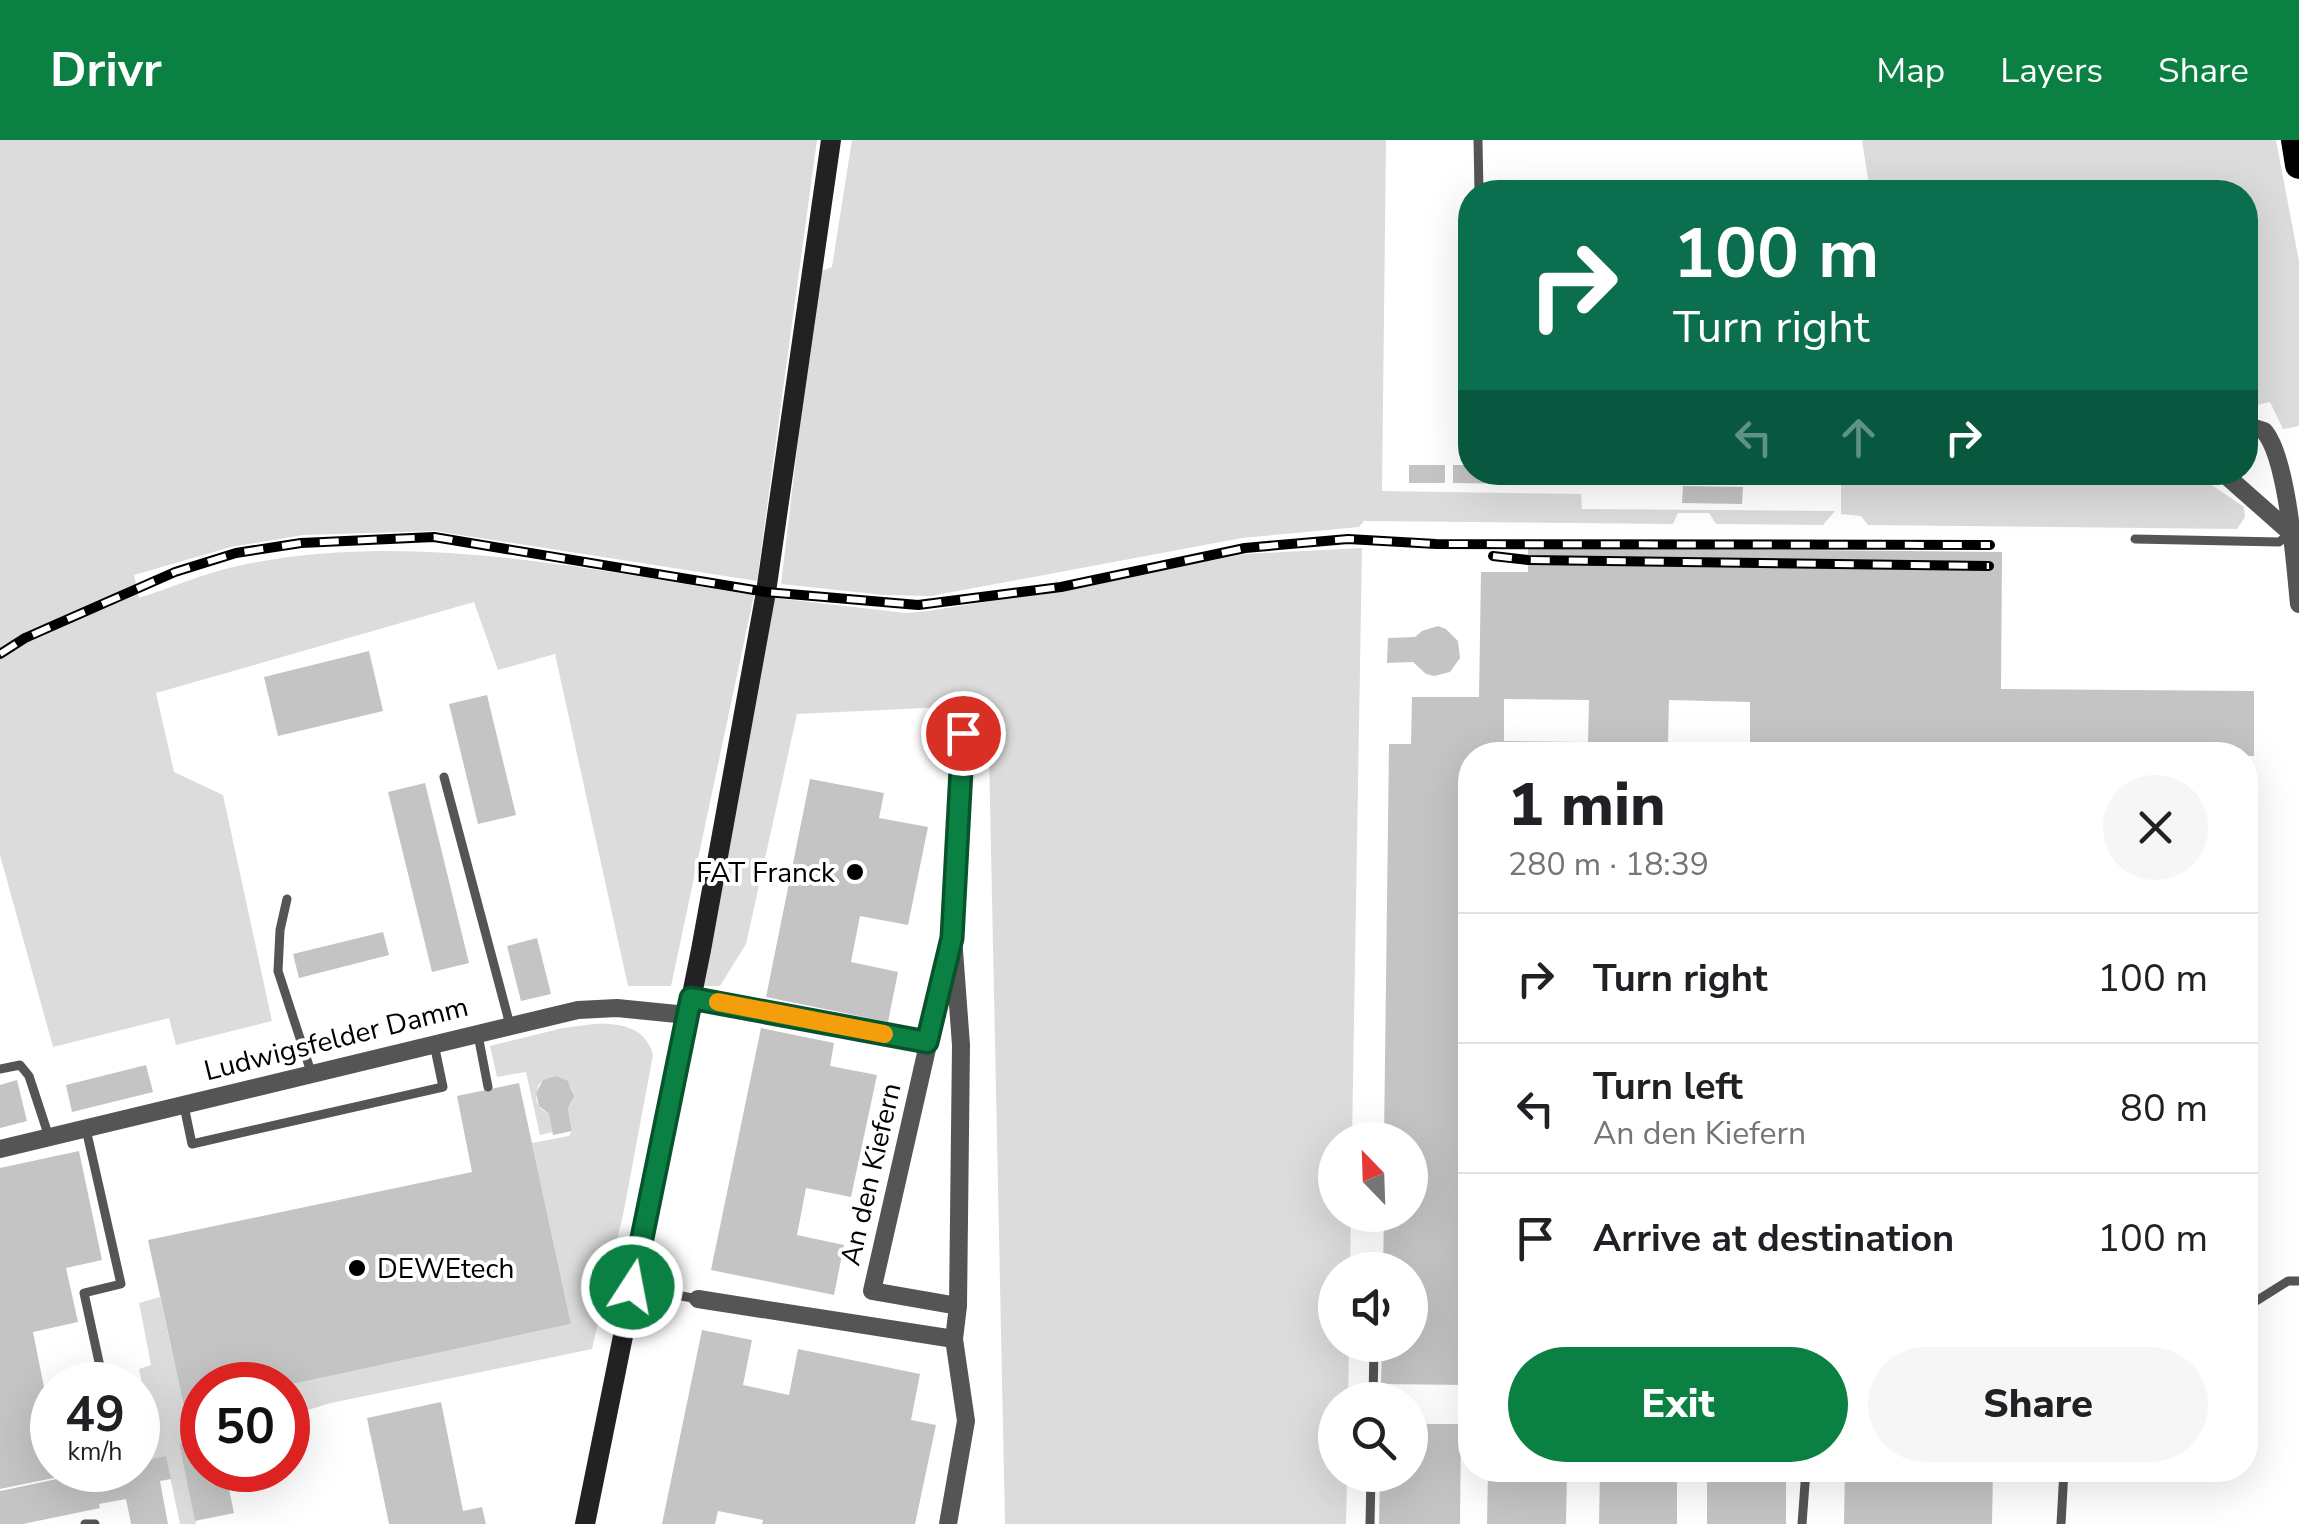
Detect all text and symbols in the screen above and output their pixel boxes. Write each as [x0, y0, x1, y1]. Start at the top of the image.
text: Drivr [50, 37, 162, 103]
text: Map [1876, 47, 1945, 94]
text: Layers [2000, 47, 2103, 94]
text: Share [2158, 47, 2249, 94]
text: 100 m [1673, 206, 1879, 302]
icon: right [1508, 220, 1638, 350]
text: Turn right [1673, 297, 1870, 358]
icon: left [1726, 410, 1781, 465]
icon: ahead [1831, 410, 1886, 465]
icon: right [1936, 410, 1991, 465]
pin [921, 691, 1006, 776]
icon: arrive [936, 706, 991, 761]
text: 1 min [1508, 764, 1666, 846]
button: close [2103, 775, 2208, 880]
text: 280 m · 18:39 [1508, 843, 1709, 886]
place label: FAT Franck [696, 854, 836, 892]
marker: FAT Franck [844, 861, 866, 883]
icon: right [1508, 951, 1563, 1006]
text: Turn right [1593, 953, 1768, 1004]
text: 100 m [2097, 953, 2208, 1004]
street label: Ludwigsfelder Damm [200, 988, 472, 1090]
text: Turn left [1593, 1061, 1743, 1112]
street label: An den Kiefern [831, 1079, 910, 1269]
icon: left [1508, 1081, 1563, 1136]
text: 80 m [2120, 1083, 2208, 1134]
text: An den Kiefern [1593, 1112, 1806, 1155]
north arrow [1318, 1122, 1428, 1232]
map controls [1318, 1122, 1428, 1492]
icon: arrive [1508, 1211, 1563, 1266]
text: Arrive at destination [1593, 1213, 1954, 1264]
text: 100 m [2097, 1213, 2208, 1264]
position arrow [580, 1235, 684, 1339]
place label: DEWEtech [377, 1250, 514, 1288]
button: sound [1318, 1252, 1428, 1362]
marker: DEWEtech [346, 1257, 368, 1279]
button: Exit [1508, 1347, 1848, 1462]
button: Share [1868, 1347, 2208, 1462]
speed limit sign: 50 [180, 1362, 310, 1492]
text: 49 [65, 1380, 125, 1449]
button: search [1318, 1382, 1428, 1492]
text: km/h [67, 1435, 123, 1469]

